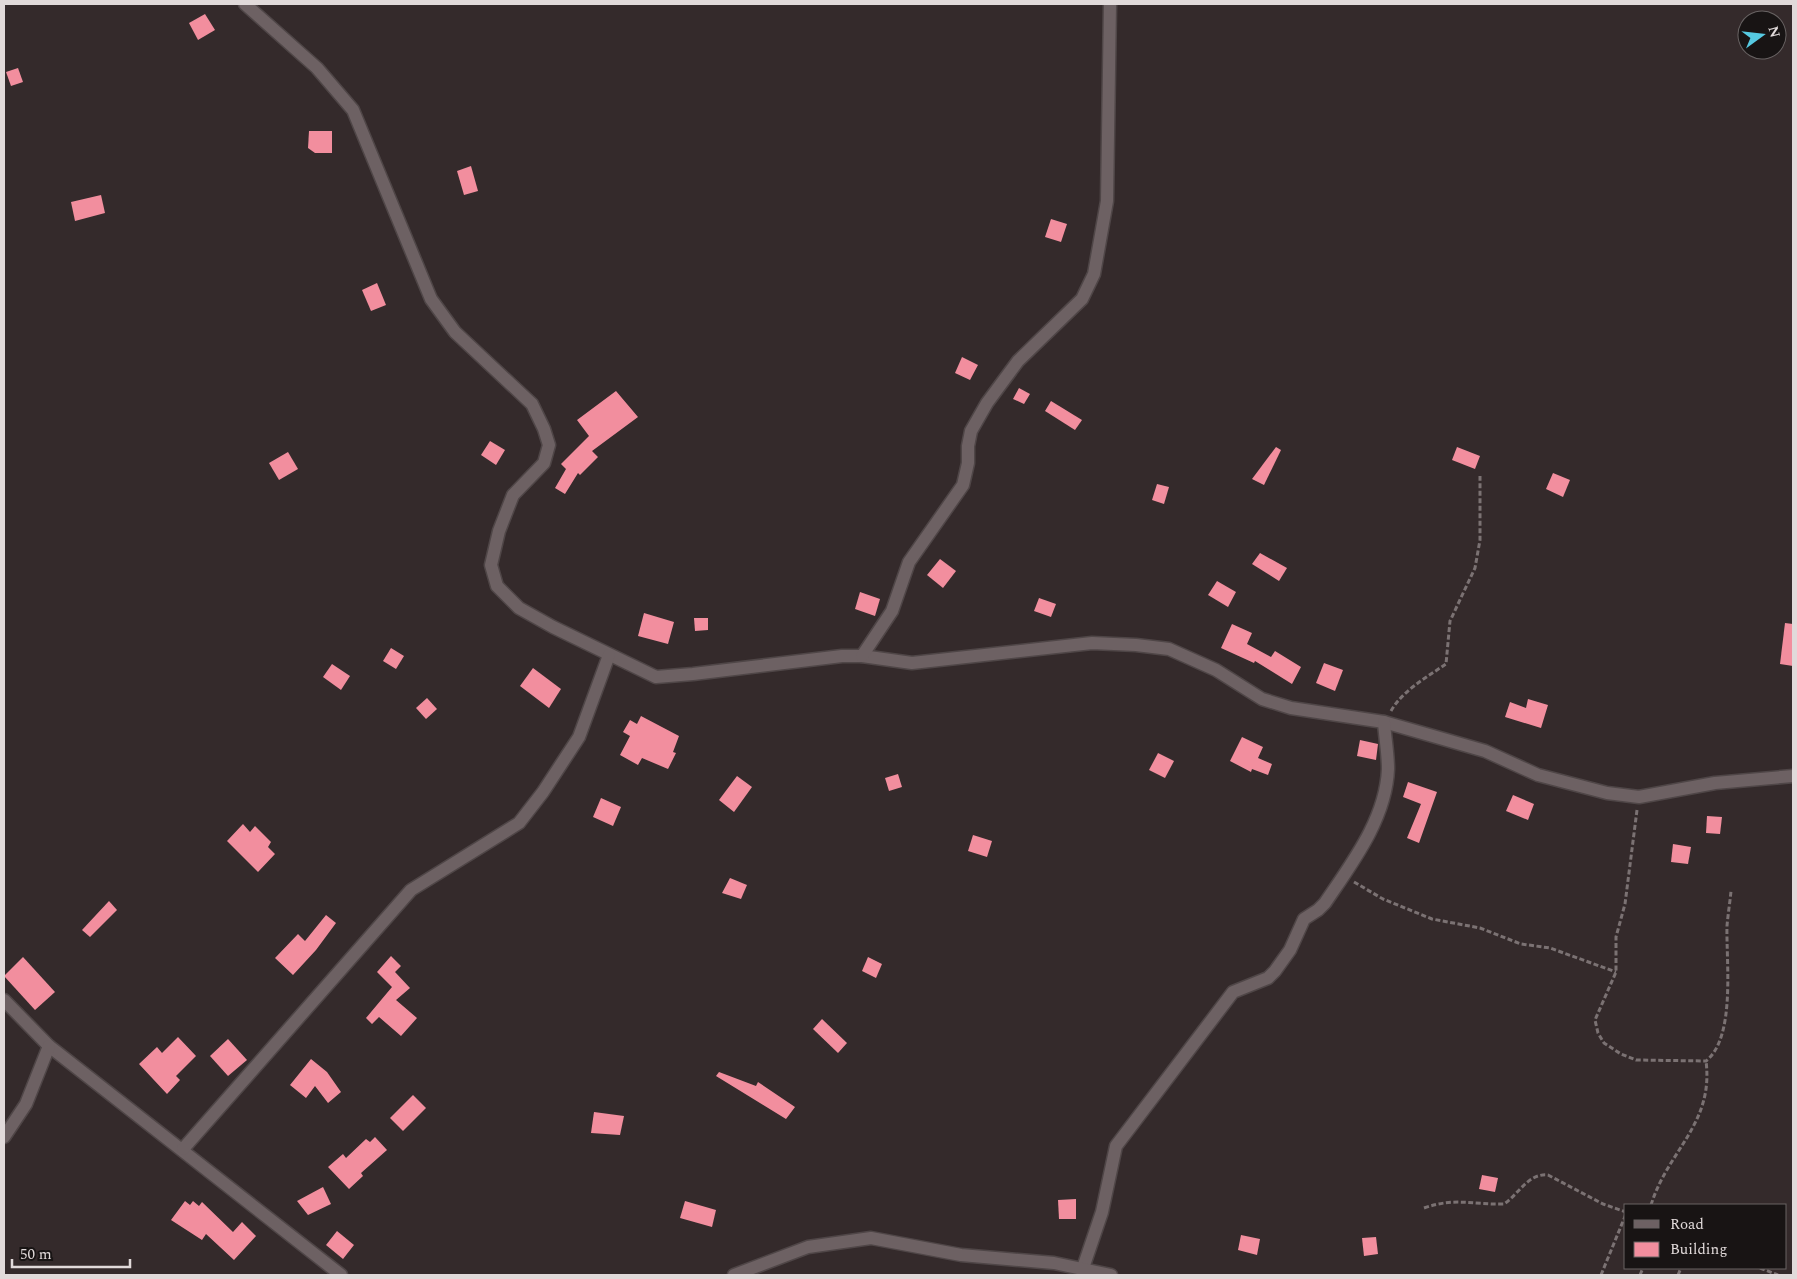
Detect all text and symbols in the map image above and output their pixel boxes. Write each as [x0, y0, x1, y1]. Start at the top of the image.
north arrow [1737, 10, 1787, 60]
text: N [1762, 24, 1786, 40]
legend [1624, 1204, 1787, 1269]
text: Road [1670, 1213, 1704, 1236]
scale bar [12, 1236, 130, 1268]
text: Building [1670, 1238, 1727, 1261]
text: 50 m [20, 1243, 52, 1266]

